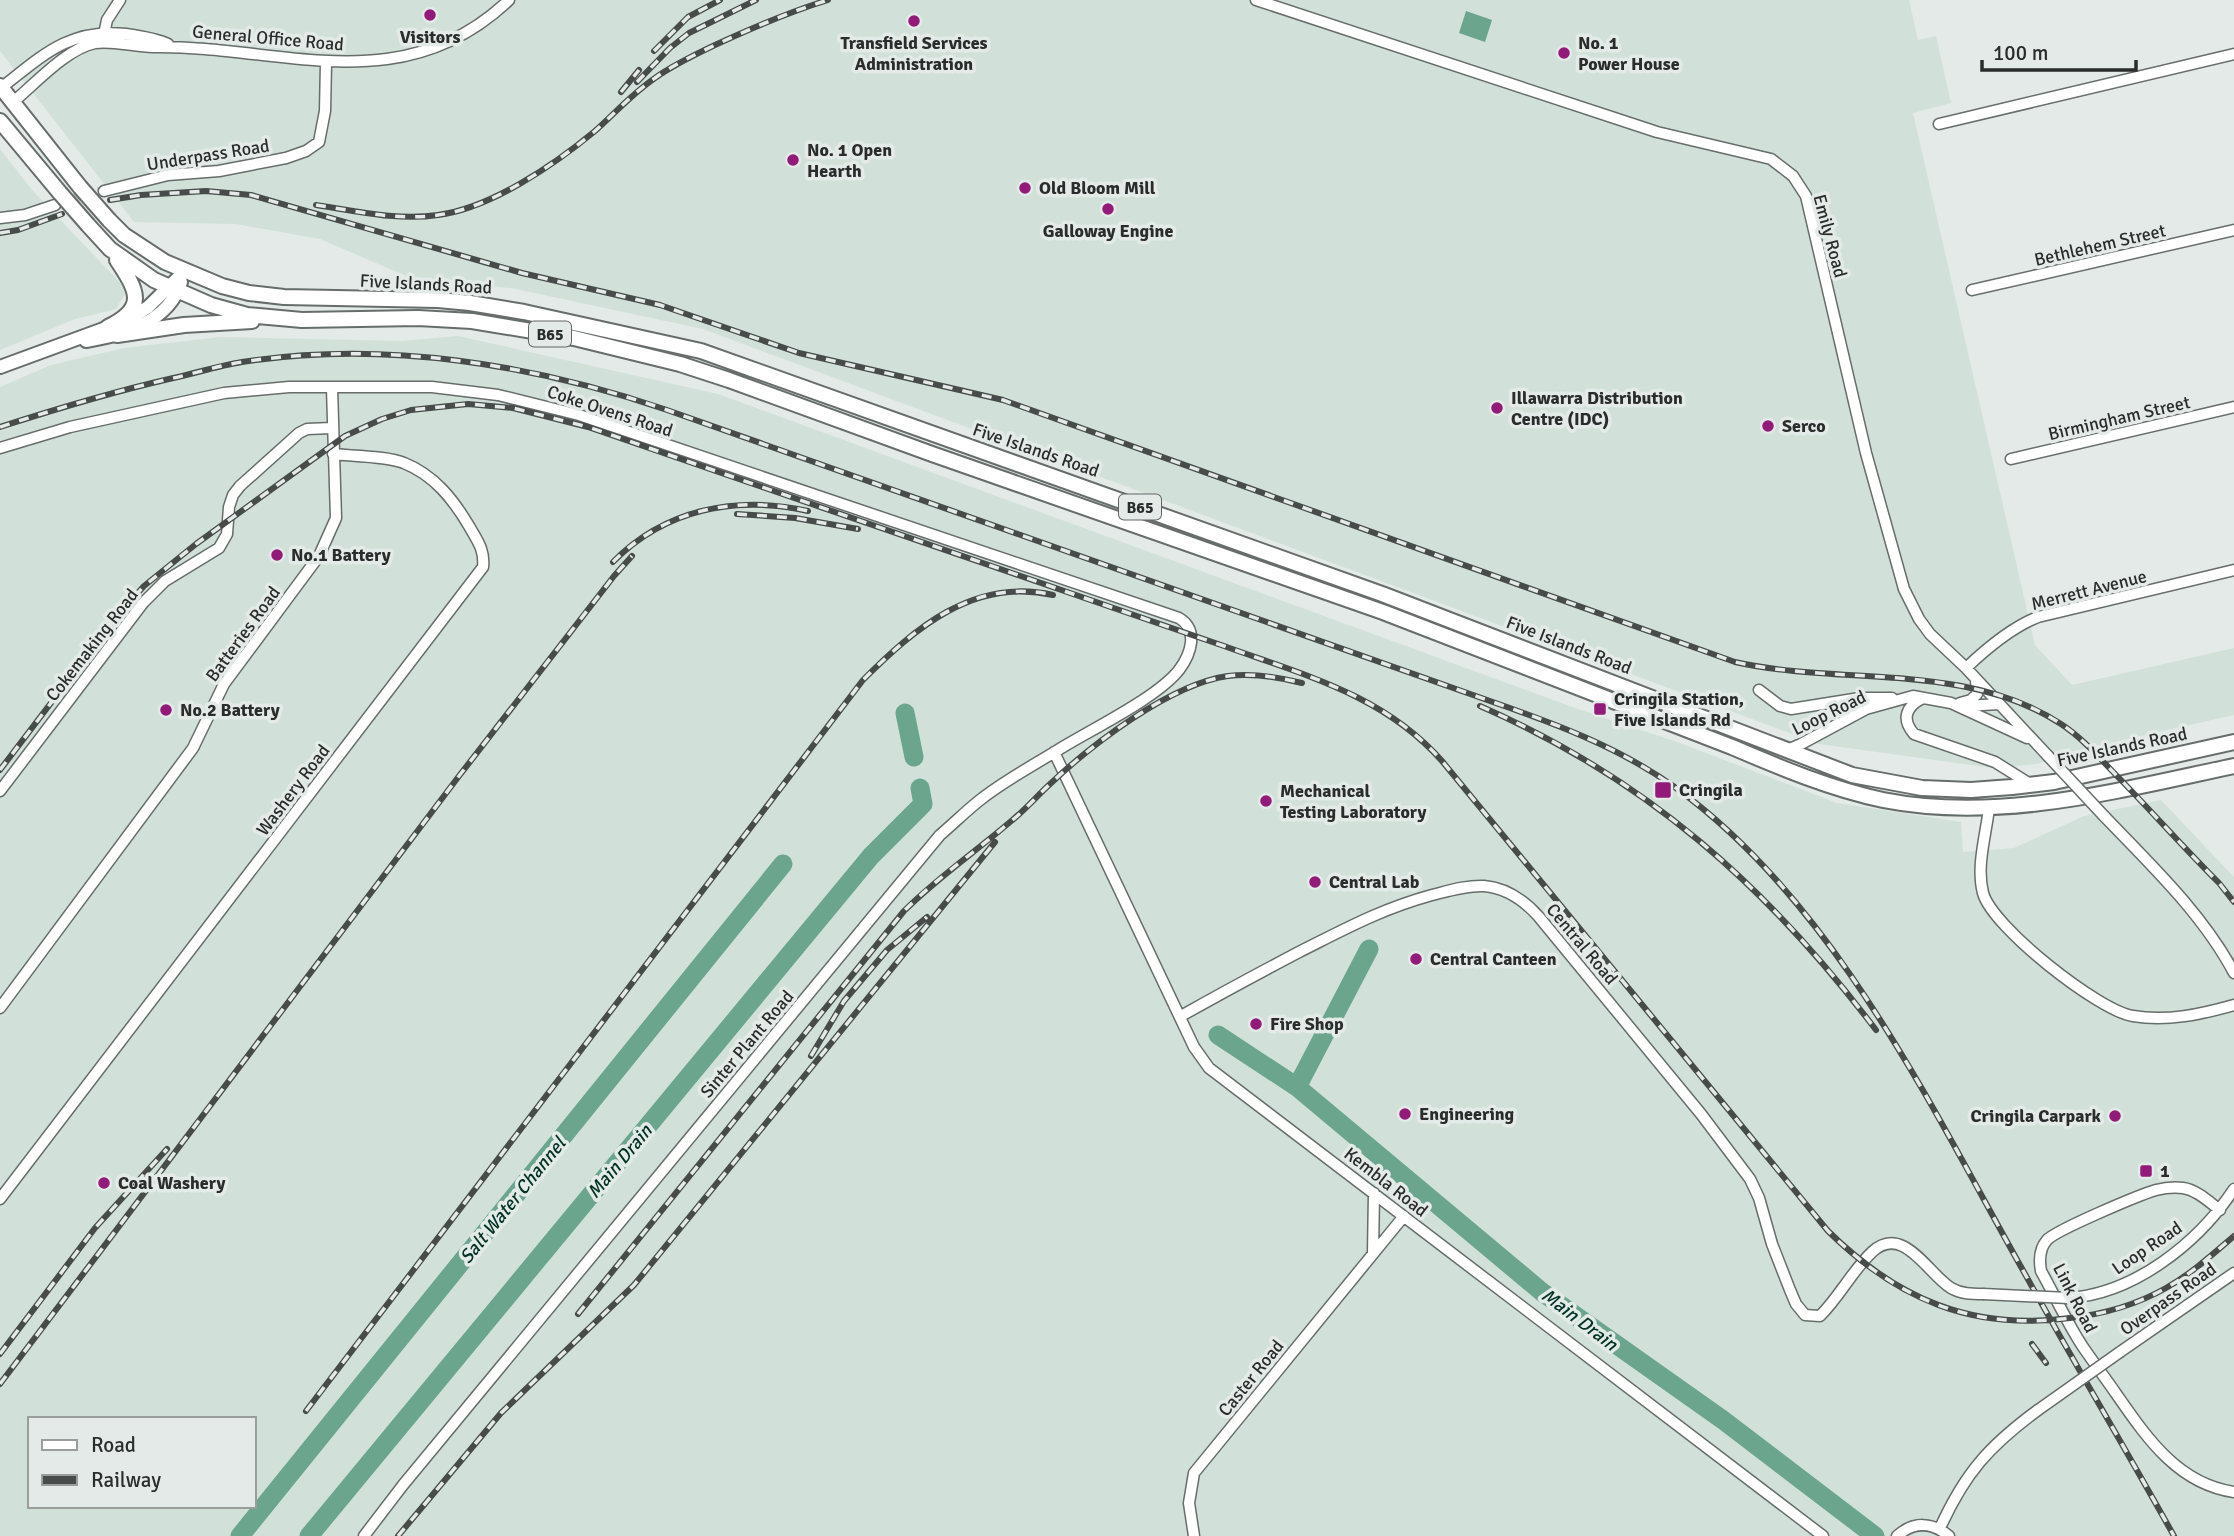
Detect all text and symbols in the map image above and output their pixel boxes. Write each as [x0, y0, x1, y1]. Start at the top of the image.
marker: Visitors [422, 7, 438, 23]
marker: Transfield Services Administration [906, 13, 922, 29]
street label: General Office Road [191, 20, 345, 56]
place label: Visitors [400, 26, 460, 48]
scale bar [1982, 28, 2136, 72]
place label: Transfield Services Administration [840, 32, 988, 75]
place label: No. 1 Power House [1578, 32, 1680, 75]
text: 100 m [1993, 40, 2048, 66]
marker: No. 1 Power House [1556, 45, 1572, 61]
street label: Underpass Road [145, 134, 271, 176]
place label: No. 1 Open Hearth [807, 139, 892, 182]
marker: No. 1 Open Hearth [785, 152, 801, 168]
place label: Old Bloom Mill [1039, 177, 1156, 199]
marker: Old Bloom Mill [1017, 180, 1033, 196]
street label: Emily Road [1808, 192, 1852, 280]
marker: Galloway Engine [1100, 201, 1116, 217]
street label: Bethlehem Street [2032, 219, 2168, 271]
place label: Galloway Engine [1043, 220, 1173, 242]
street label: Five Islands Road [359, 270, 493, 298]
road number: B65 [529, 322, 571, 346]
street label: Coke Ovens Road [544, 380, 676, 442]
place label: Illawarra Distribution Centre (IDC) [1511, 387, 1683, 430]
street label: Birmingham Street [2046, 391, 2192, 445]
marker: Illawarra Distribution Centre (IDC) [1489, 400, 1505, 416]
place label: Serco [1782, 415, 1826, 437]
street label: Five Islands Road [970, 418, 1102, 482]
marker: Serco [1760, 418, 1776, 434]
road number: B65 [1119, 494, 1161, 520]
place label: No.1 Battery [291, 544, 391, 566]
marker: No.1 Battery [269, 547, 285, 563]
street label: Merrett Avenue [2029, 565, 2149, 615]
street label: Batteries Road [201, 582, 285, 686]
street label: Cokemaking Road [41, 584, 143, 706]
street label: Five Islands Road [1503, 611, 1635, 679]
street label: Loop Road [1788, 686, 1870, 740]
place label: Cringila Station, Five Islands Rd [1614, 688, 1744, 731]
place label: No.2 Battery [180, 699, 280, 721]
marker: Cringila Station, Five Islands Rd [1592, 701, 1608, 717]
marker: No.2 Battery [158, 702, 174, 718]
street label: Five Islands Road [2055, 722, 2189, 772]
street label: Washery Road [252, 740, 334, 840]
place label: Cringila [1679, 779, 1743, 801]
place label: Mechanical Testing Laboratory [1280, 780, 1427, 823]
marker: Cringila [1653, 780, 1673, 800]
marker: Mechanical Testing Laboratory [1258, 793, 1274, 809]
place label: Central Lab [1329, 871, 1420, 893]
marker: Central Lab [1307, 874, 1323, 890]
street label: Central Road [1542, 899, 1622, 989]
place label: Central Canteen [1430, 948, 1557, 970]
marker: Central Canteen [1408, 951, 1424, 967]
street label: Sinter Plant Road [696, 986, 798, 1102]
place label: Fire Shop [1270, 1013, 1344, 1035]
marker: Fire Shop [1248, 1016, 1264, 1032]
place label: Engineering [1419, 1103, 1515, 1125]
place label: Cringila Carpark [1971, 1105, 2102, 1127]
marker: Engineering [1397, 1106, 1413, 1122]
marker: Cringila Carpark [2107, 1108, 2123, 1124]
water label: Main Drain [582, 1119, 658, 1203]
water label: Salt Water Channel [454, 1132, 572, 1269]
street label: Kembla Road [1340, 1142, 1432, 1222]
place label: 1 [2160, 1160, 2170, 1182]
marker: 1 [2138, 1163, 2154, 1179]
place label: Coal Washery [118, 1172, 225, 1194]
marker: Coal Washery [96, 1175, 112, 1191]
street label: Loop Road [2108, 1217, 2186, 1279]
street label: Overpass Road [2116, 1258, 2220, 1340]
street label: Link Road [2048, 1259, 2102, 1337]
water label: Main Drain [1537, 1283, 1623, 1357]
street label: Caster Road [1213, 1335, 1289, 1421]
legend [28, 1417, 256, 1508]
text: Road [91, 1432, 136, 1458]
text: Railway [91, 1467, 161, 1493]

